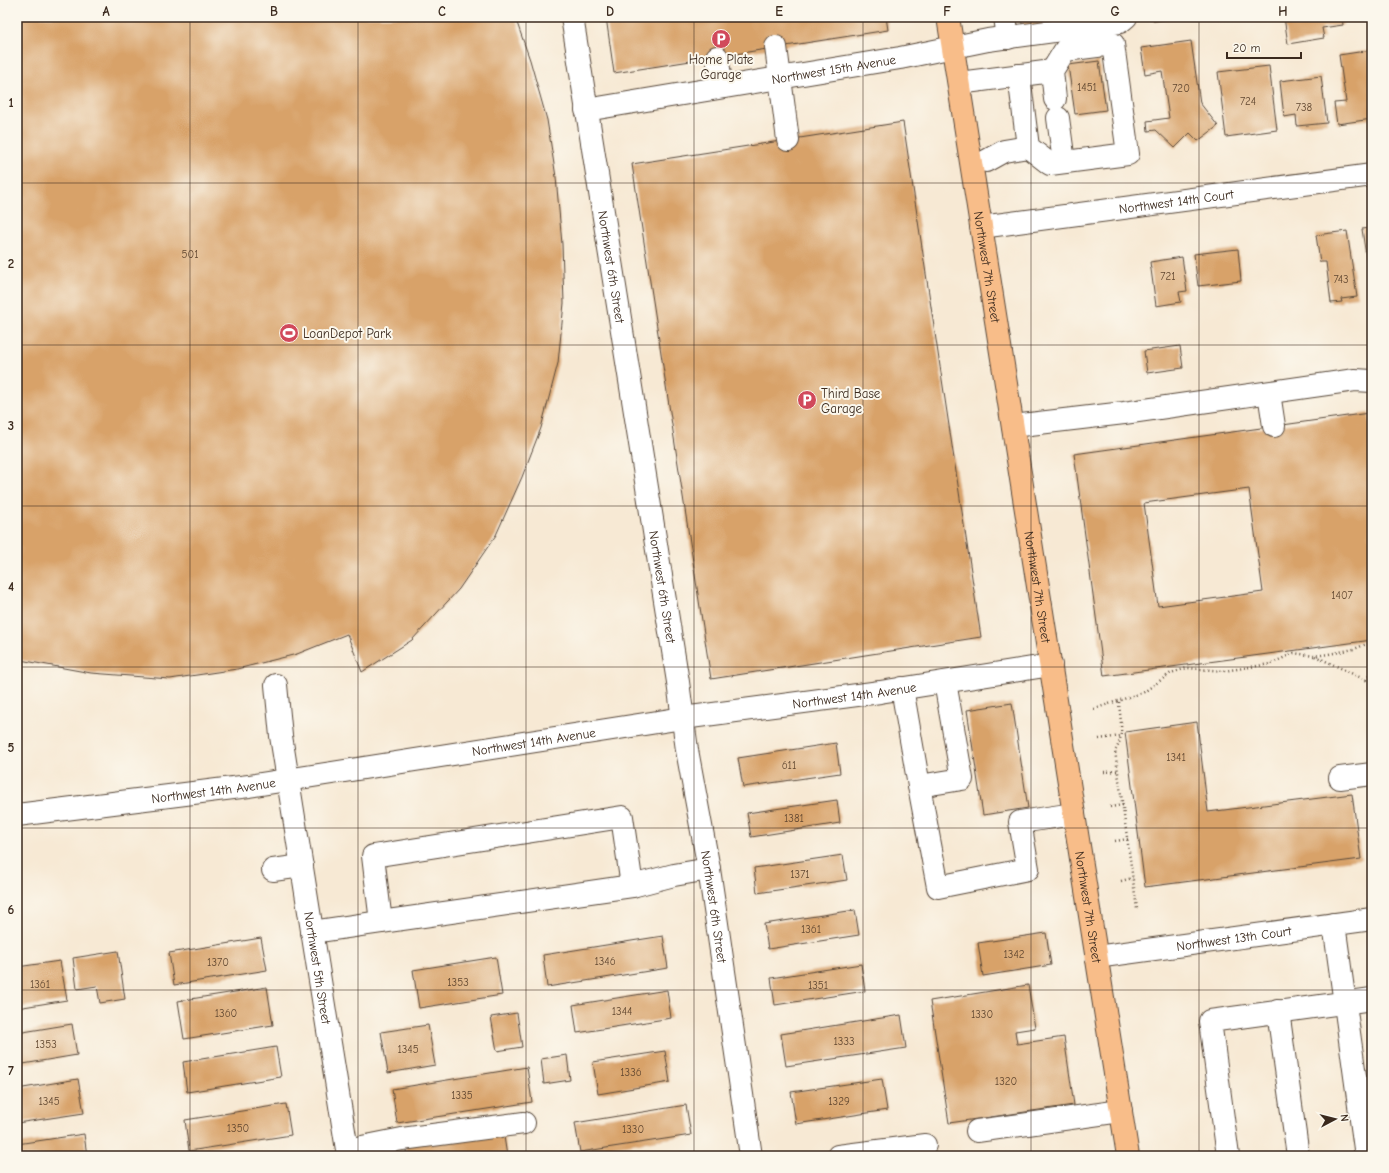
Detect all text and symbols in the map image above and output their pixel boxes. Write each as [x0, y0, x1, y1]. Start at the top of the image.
text: A [102, 4, 110, 19]
text: B [270, 4, 278, 19]
text: C [438, 4, 446, 19]
text: D [606, 4, 614, 19]
text: E [775, 4, 783, 19]
text: F [943, 4, 951, 19]
text: G [1110, 4, 1120, 19]
text: H [1278, 4, 1288, 19]
parking icon: Home Plate Garage [710, 28, 732, 50]
scale bar [1227, 34, 1301, 60]
text: 20 m [1233, 41, 1261, 55]
place label: Home Plate Garage [689, 52, 754, 82]
street label: Northwest 15th Avenue [770, 52, 897, 87]
house number: 1451 [1077, 81, 1097, 94]
house number: 720 [1172, 82, 1190, 95]
text: 1 [8, 95, 14, 110]
house number: 724 [1240, 95, 1256, 108]
house number: 738 [1296, 101, 1313, 114]
street label: Northwest 14th Court [1118, 186, 1236, 217]
street label: Northwest 6th Street [595, 210, 628, 325]
street label: Northwest 7th Street [971, 210, 1003, 325]
house number: 501 [181, 248, 199, 261]
text: 2 [8, 256, 14, 271]
house number: 721 [1160, 270, 1176, 283]
house number: 743 [1333, 273, 1349, 286]
sports icon: LoanDepot Park [278, 322, 300, 344]
place label: LoanDepot Park [303, 326, 392, 341]
place label: Third Base Garage [821, 386, 881, 416]
parking icon: Third Base Garage [796, 389, 818, 411]
text: 3 [8, 418, 14, 433]
street label: Northwest 6th Street [646, 530, 679, 645]
street label: Northwest 7th Street [1021, 530, 1054, 645]
text: 4 [8, 579, 14, 594]
house number: 1407 [1331, 589, 1353, 602]
street label: Northwest 14th Avenue [792, 679, 918, 711]
street label: Northwest 14th Avenue [471, 725, 597, 759]
text: 5 [8, 740, 15, 755]
house number: 1341 [1166, 751, 1186, 764]
house number: 611 [782, 759, 796, 772]
street label: Northwest 14th Avenue [151, 775, 277, 806]
house number: 1381 [784, 812, 804, 825]
street label: Northwest 6th Street [698, 849, 730, 965]
street label: Northwest 7th Street [1072, 850, 1105, 965]
house number: 1371 [790, 868, 810, 881]
text: 6 [8, 902, 15, 917]
street label: Northwest 5th Street [301, 911, 334, 1026]
house number: 1361 [801, 923, 821, 936]
street label: Northwest 13th Court [1175, 923, 1294, 954]
house number: 1342 [1004, 948, 1025, 961]
house number: 1346 [594, 955, 616, 968]
house number: 1370 [207, 956, 229, 969]
house number: 1353 [447, 976, 469, 989]
house number: 1361 [30, 978, 50, 991]
house number: 1351 [808, 979, 828, 992]
house number: 1344 [612, 1005, 632, 1018]
house number: 1360 [215, 1007, 237, 1020]
house number: 1330 [971, 1008, 993, 1021]
house number: 1333 [833, 1035, 855, 1048]
house number: 1353 [35, 1038, 57, 1051]
house number: 1345 [397, 1043, 419, 1056]
text: 7 [8, 1063, 14, 1078]
house number: 1336 [620, 1066, 642, 1079]
house number: 1320 [995, 1075, 1017, 1088]
house number: 1335 [451, 1089, 473, 1102]
house number: 1345 [38, 1095, 60, 1108]
house number: 1329 [828, 1095, 850, 1108]
north arrow [1315, 1099, 1355, 1139]
text: N [1338, 1113, 1351, 1122]
house number: 1350 [227, 1122, 249, 1135]
house number: 1330 [622, 1123, 644, 1136]

